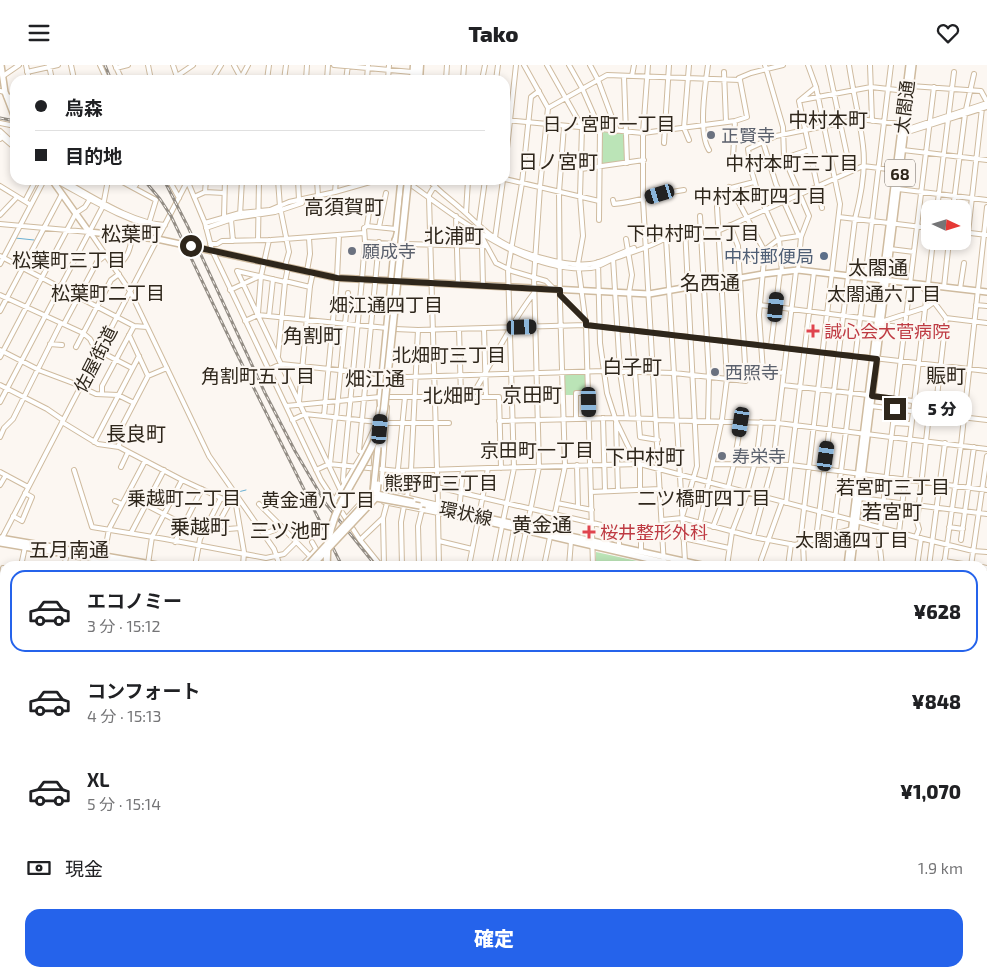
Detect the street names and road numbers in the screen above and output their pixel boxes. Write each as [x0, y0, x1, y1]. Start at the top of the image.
street label: 太閤通 [890, 79, 918, 135]
road number: 68 [885, 160, 915, 187]
street label: 佐屋街道 [69, 322, 121, 396]
street label: 環状線 [437, 497, 495, 529]

